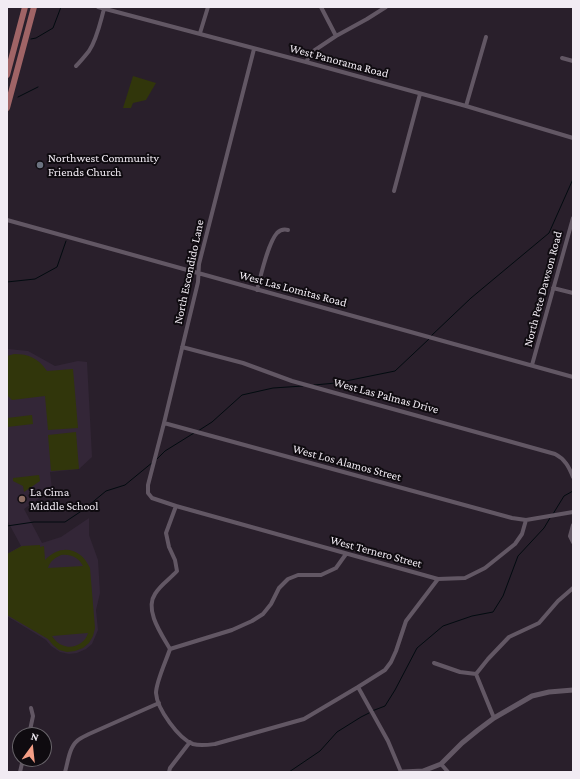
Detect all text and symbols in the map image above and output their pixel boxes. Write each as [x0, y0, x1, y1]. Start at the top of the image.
street label: West Panorama Road [288, 41, 390, 81]
place label: Northwest Community Friends Church [48, 151, 159, 179]
marker: Northwest Community Friends Church [35, 160, 45, 170]
street label: North Escondido Lane [171, 218, 207, 326]
street label: North Pete Dawson Road [521, 230, 565, 348]
street label: West Las Lomitas Road [238, 268, 348, 310]
street label: West Las Palmas Drive [332, 375, 440, 417]
street label: West Los Alamos Street [291, 442, 403, 484]
place label: La Cima Middle School [30, 485, 98, 513]
marker: La Cima Middle School [17, 494, 27, 504]
street label: West Ternero Street [329, 533, 423, 571]
north arrow [12, 727, 52, 767]
text: N [30, 730, 40, 743]

